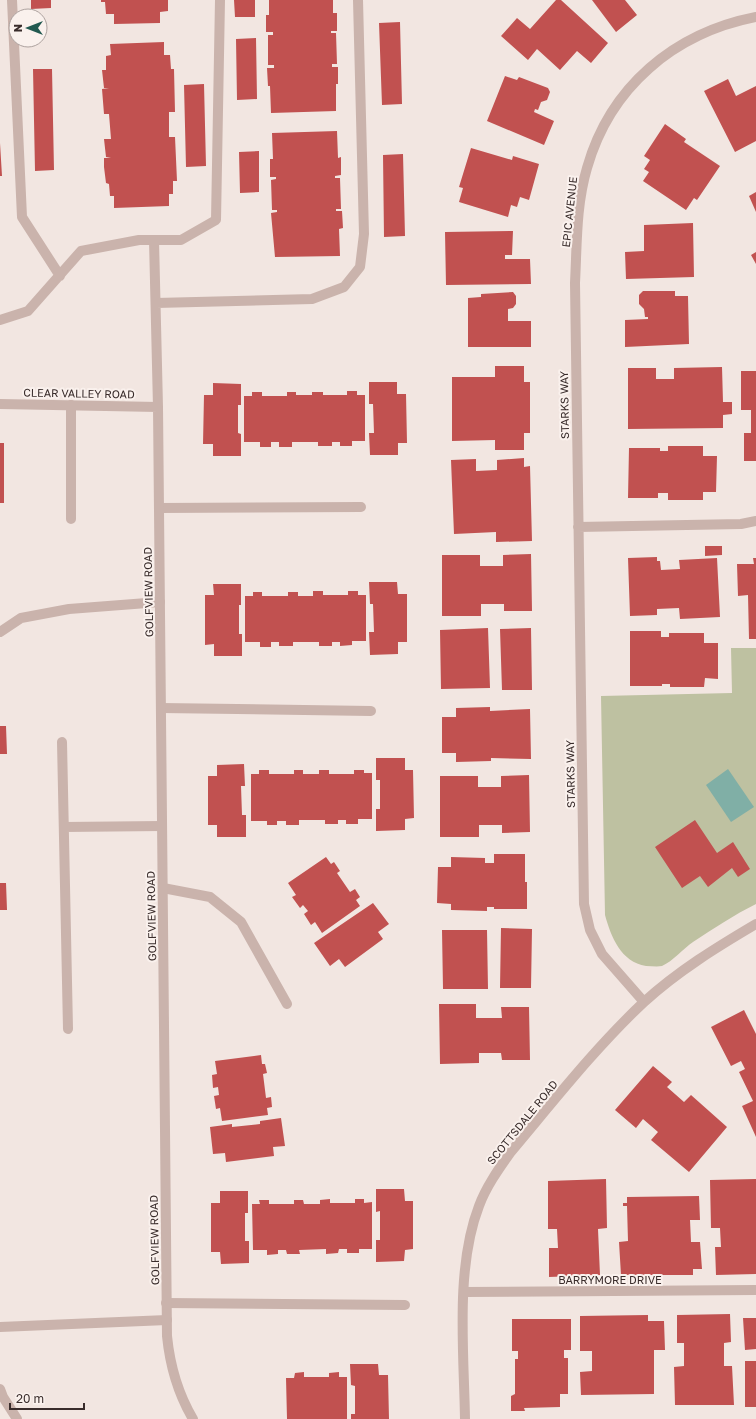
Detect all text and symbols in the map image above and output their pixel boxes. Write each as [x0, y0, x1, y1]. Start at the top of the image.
north arrow [8, 8, 48, 48]
text: N [11, 24, 24, 32]
street label: EPIC AVENUE [559, 176, 579, 248]
street label: STARKS WAY [557, 371, 571, 439]
street label: CLEAR VALLEY ROAD [23, 386, 135, 400]
street label: GOLFVIEW ROAD [141, 546, 155, 637]
street label: STARKS WAY [563, 740, 577, 808]
street label: GOLFVIEW ROAD [144, 870, 158, 961]
street label: SCOTTSDALE ROAD [484, 1077, 560, 1167]
street label: GOLFVIEW ROAD [147, 1194, 161, 1285]
street label: BARRYMORE DRIVE [558, 1273, 662, 1286]
scale bar [10, 1385, 84, 1411]
text: 20 m [16, 1391, 44, 1406]

